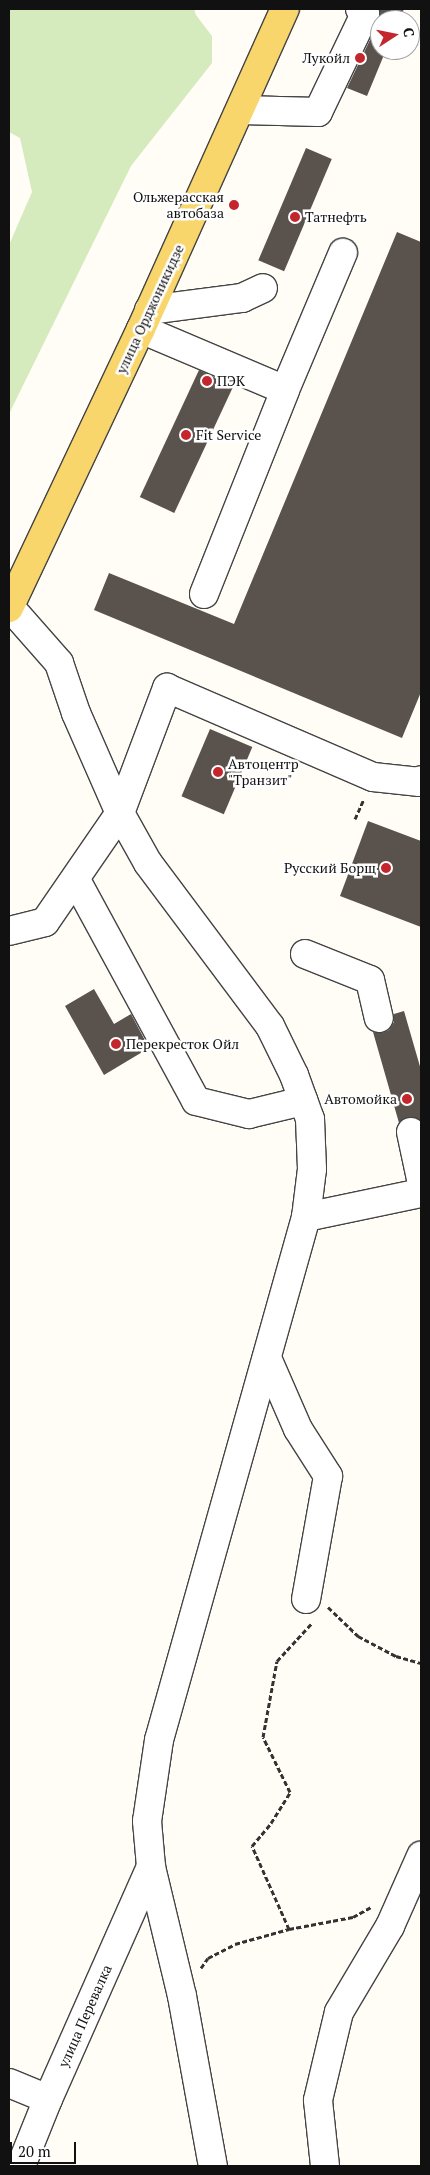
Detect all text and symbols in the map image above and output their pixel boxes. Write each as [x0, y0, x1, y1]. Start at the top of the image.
north arrow [370, 10, 420, 60]
text: С [399, 26, 419, 39]
place label: Лукойл [302, 50, 350, 66]
marker: Лукойл [354, 52, 366, 64]
place label: Ольжерасская автобаза [133, 189, 224, 222]
marker: Ольжерасская автобаза [228, 199, 240, 211]
place label: Татнефть [305, 209, 367, 225]
marker: Татнефть [289, 211, 301, 223]
street label: улица Орджоникидзе [113, 242, 187, 376]
place label: ПЭК [217, 373, 245, 389]
marker: ПЭК [201, 375, 213, 387]
place label: Fit Service [196, 427, 261, 443]
marker: Fit Service [180, 429, 192, 441]
place label: Автоцентр "Транзит" [228, 756, 299, 789]
marker: Автоцентр "Транзит" [212, 766, 224, 778]
place label: Русский Борщ [284, 860, 376, 876]
marker: Русский Борщ [380, 862, 392, 874]
place label: Перекресток Ойл [126, 1036, 239, 1052]
marker: Перекресток Ойл [110, 1038, 122, 1050]
place label: Автомойка [324, 1091, 397, 1107]
marker: Автомойка [401, 1093, 413, 1105]
street label: улица Перевалка [55, 1962, 115, 2070]
scale bar [12, 2132, 79, 2164]
text: 20 m [18, 2141, 51, 2161]

